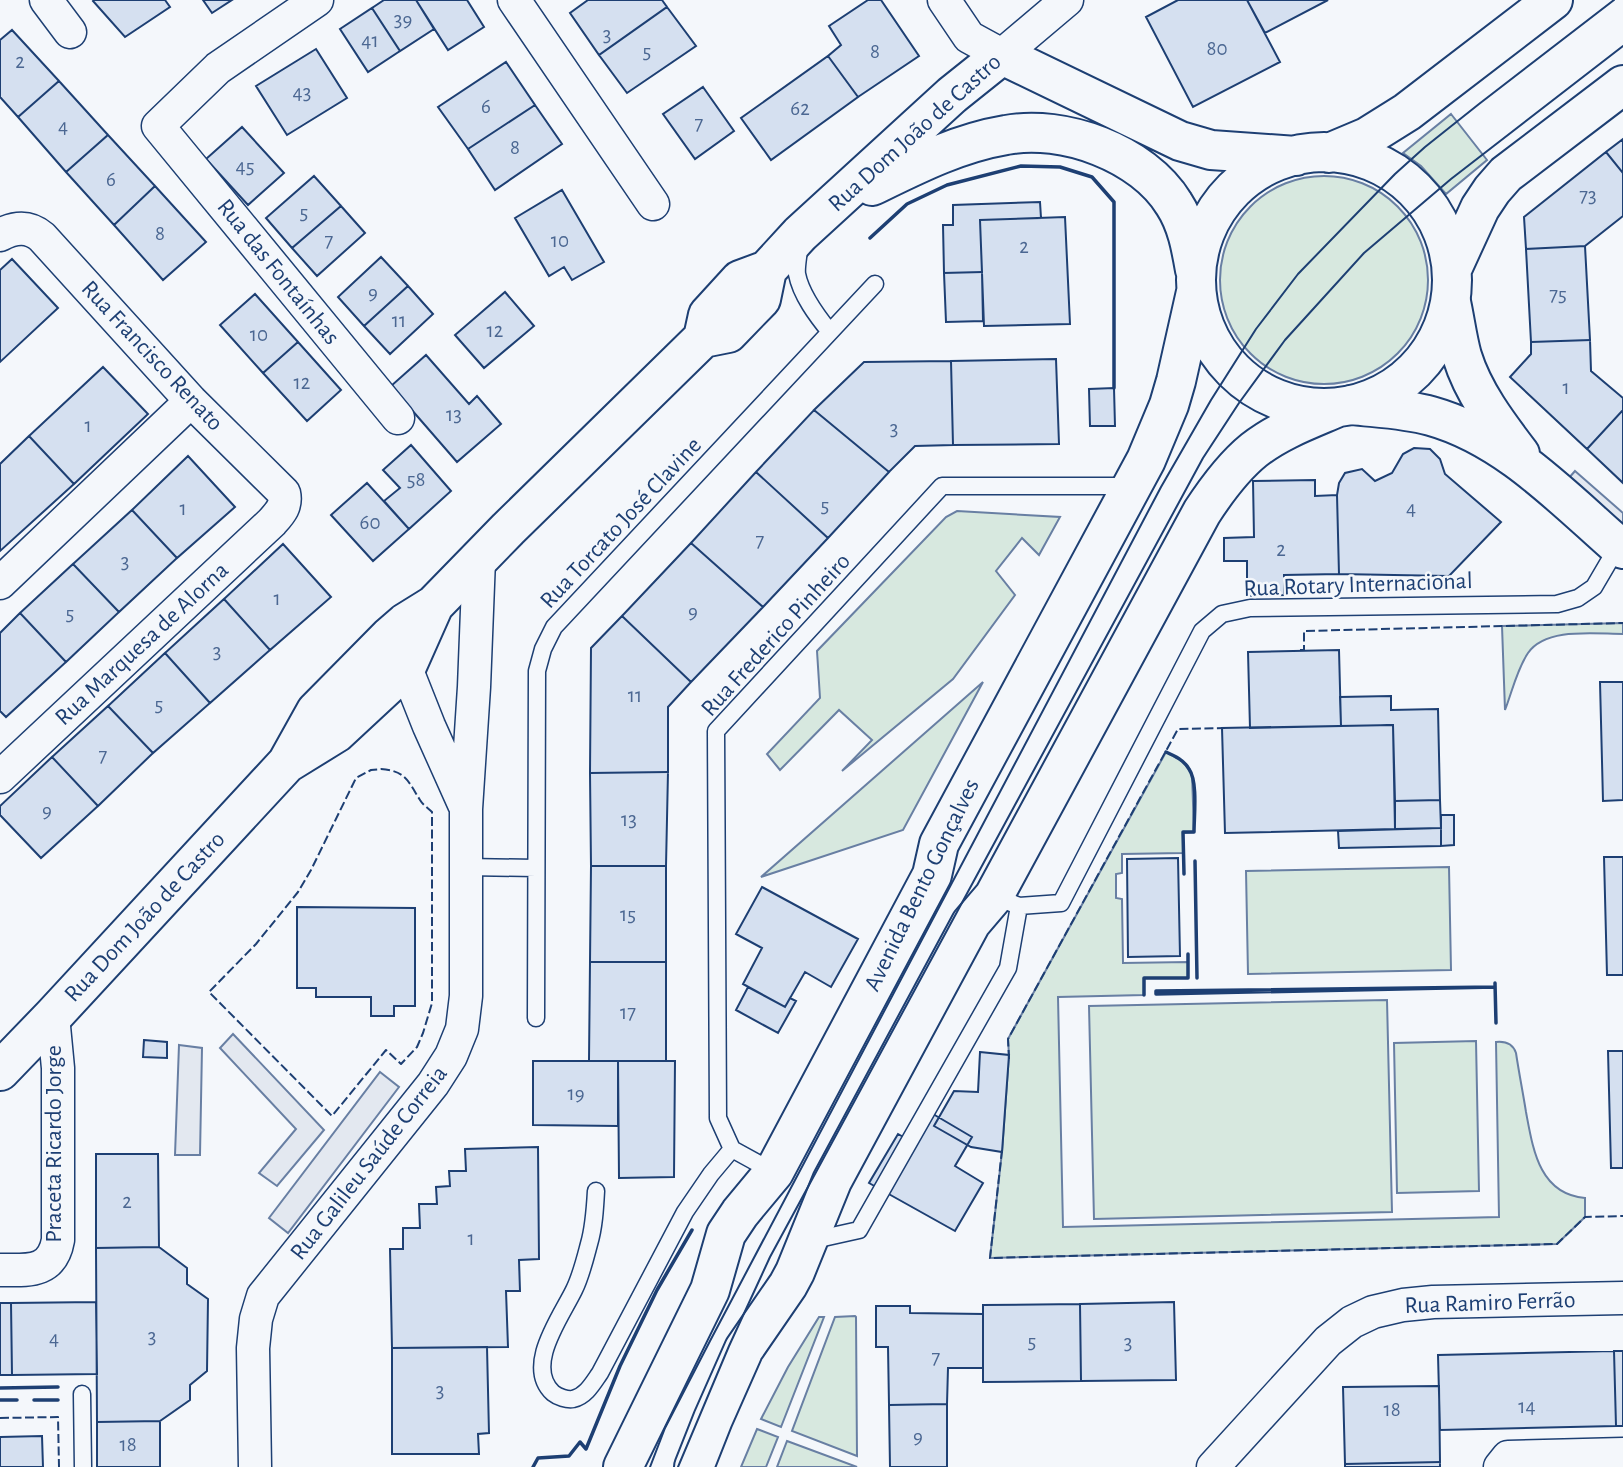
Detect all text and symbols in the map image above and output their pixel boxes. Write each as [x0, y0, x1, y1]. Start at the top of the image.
house number: 39 [394, 9, 412, 30]
house number: 3 [603, 24, 611, 45]
house number: 41 [361, 30, 379, 51]
house number: 80 [1206, 38, 1228, 59]
house number: 5 [643, 41, 651, 62]
house number: 8 [870, 41, 880, 62]
street label: Rua Dom João de Castro [824, 49, 1006, 217]
house number: 2 [15, 51, 25, 72]
house number: 43 [293, 82, 311, 103]
house number: 6 [481, 96, 491, 117]
house number: 62 [790, 98, 810, 119]
house number: 7 [695, 113, 704, 134]
house number: 4 [58, 116, 68, 137]
house number: 8 [510, 137, 520, 158]
house number: 45 [236, 156, 254, 177]
house number: 6 [106, 169, 116, 190]
house number: 73 [1579, 185, 1597, 206]
street label: Rua das Fontaínhas [212, 195, 344, 349]
house number: 5 [300, 202, 308, 223]
house number: 8 [155, 223, 165, 244]
house number: 7 [325, 230, 334, 251]
house number: 10 [551, 230, 569, 251]
house number: 2 [1019, 236, 1029, 257]
street label: Rua Francisco Renato [77, 276, 227, 436]
house number: 9 [368, 282, 378, 303]
house number: 75 [1549, 284, 1567, 305]
house number: 11 [392, 310, 406, 331]
house number: 12 [487, 320, 503, 341]
house number: 10 [250, 324, 268, 345]
house number: 12 [294, 372, 310, 393]
house number: 1 [1562, 377, 1570, 398]
house number: 13 [446, 404, 462, 425]
house number: 1 [84, 415, 92, 436]
house number: 3 [890, 418, 898, 439]
street label: Rua Torcato José Clavine [536, 433, 706, 613]
house number: 58 [407, 469, 425, 490]
house number: 5 [821, 495, 829, 516]
house number: 1 [179, 498, 187, 519]
house number: 4 [1406, 498, 1416, 519]
house number: 60 [360, 512, 380, 533]
house number: 7 [756, 530, 765, 551]
house number: 2 [1276, 539, 1286, 560]
street label: Rua Frederico Pinheiro [697, 549, 855, 721]
house number: 3 [121, 551, 129, 572]
street label: Rua Marquesa de Alorna [51, 558, 233, 730]
street label: Rua Rotary Internacional [1243, 569, 1473, 601]
house number: 1 [273, 588, 281, 609]
house number: 9 [688, 601, 698, 622]
house number: 5 [66, 603, 74, 624]
house number: 3 [213, 641, 221, 662]
house number: 11 [628, 685, 642, 706]
house number: 5 [155, 694, 163, 715]
house number: 7 [99, 745, 108, 766]
street label: Avenida Bento Gonçalves [860, 775, 984, 995]
house number: 9 [42, 800, 52, 821]
house number: 13 [621, 809, 637, 830]
street label: Rua Dom João de Castro [60, 827, 230, 1007]
house number: 15 [620, 904, 636, 925]
house number: 17 [620, 1002, 636, 1023]
street label: Praceta Ricardo Jorge [42, 1045, 66, 1243]
street label: Rua Galileu Saúde Correia [286, 1061, 452, 1265]
house number: 19 [567, 1083, 585, 1104]
house number: 2 [122, 1191, 132, 1212]
house number: 1 [467, 1228, 475, 1249]
street label: Rua Ramiro Ferrão [1404, 1288, 1576, 1318]
house number: 3 [148, 1326, 156, 1347]
house number: 4 [49, 1328, 59, 1349]
house number: 5 [1028, 1331, 1036, 1352]
house number: 3 [1124, 1332, 1132, 1353]
house number: 7 [932, 1347, 941, 1368]
house number: 3 [436, 1380, 444, 1401]
house number: 14 [1518, 1396, 1536, 1417]
house number: 18 [1383, 1399, 1401, 1420]
house number: 9 [913, 1426, 923, 1447]
house number: 18 [119, 1434, 137, 1455]

